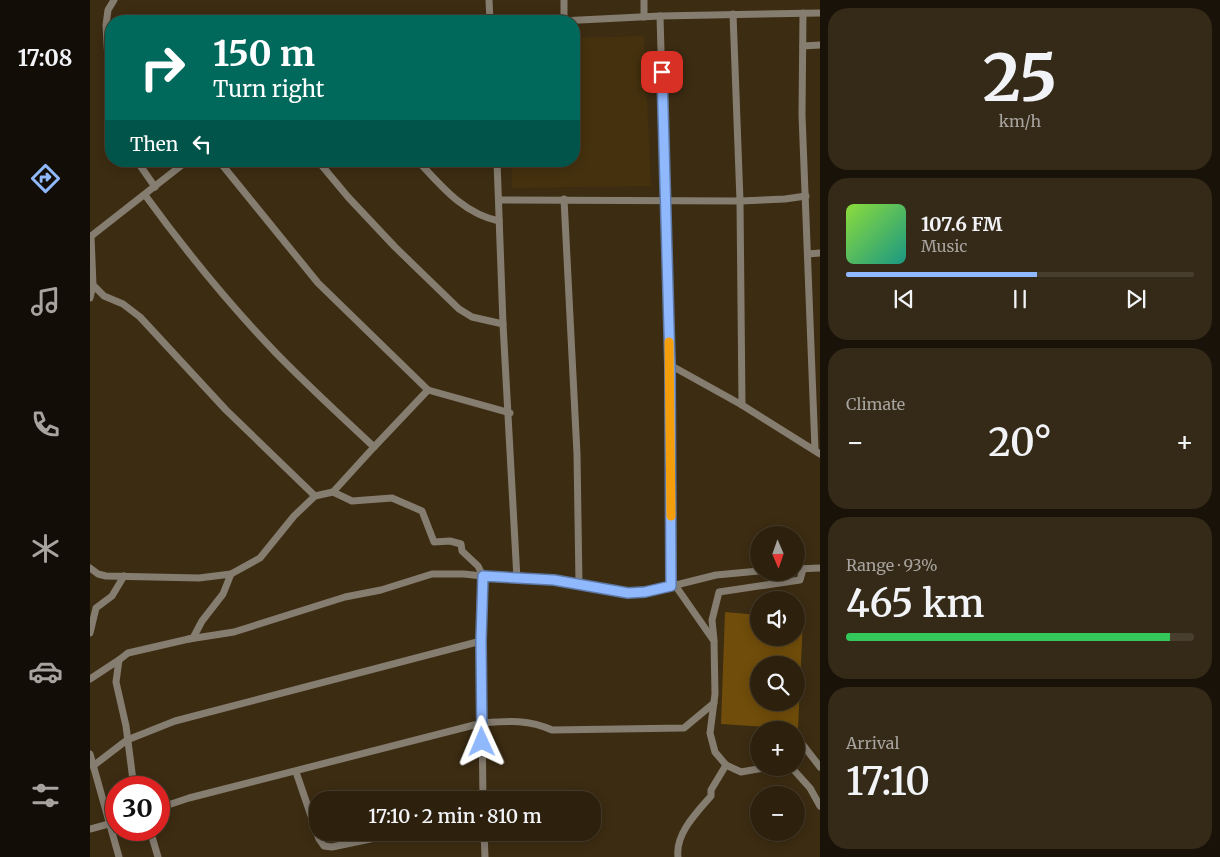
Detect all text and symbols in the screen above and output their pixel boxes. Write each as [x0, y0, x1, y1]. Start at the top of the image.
text: 150 m [213, 32, 315, 76]
icon: right [130, 35, 195, 100]
text: 25 [983, 37, 1057, 119]
text: 17:08 [18, 44, 72, 72]
pin [641, 51, 683, 93]
icon: arrive [648, 58, 676, 86]
text: Turn right [213, 75, 324, 103]
text: km/h [999, 111, 1041, 131]
icon: left [188, 130, 216, 158]
text: Then [130, 132, 178, 156]
icon: directions [28, 161, 63, 196]
text: 107.6 FM [921, 212, 1002, 236]
text: Music [921, 236, 967, 256]
icon: music [28, 284, 63, 319]
icon: previous [890, 285, 918, 313]
icon: pause [1006, 285, 1034, 313]
icon: next [1122, 285, 1150, 313]
text: Climate [846, 394, 905, 414]
icon: phone [28, 407, 63, 442]
text: 20° [988, 419, 1052, 466]
text: − [846, 424, 865, 460]
text: + [1175, 424, 1194, 460]
north arrow [750, 526, 805, 581]
map controls [750, 526, 805, 841]
icon: climate [28, 531, 63, 566]
text: Range · 93% [846, 555, 938, 575]
text: 465 km [846, 580, 985, 627]
button: sound [750, 591, 805, 646]
icon: car [28, 654, 63, 689]
button: search [750, 656, 805, 711]
position arrow [455, 715, 507, 767]
button: + [750, 721, 805, 776]
text: Arrival [846, 733, 899, 753]
text: 17:10 [846, 758, 930, 805]
speed limit sign: 30 [105, 776, 170, 841]
icon: filters [28, 778, 63, 813]
button: − [750, 786, 805, 841]
text: 17:10 · 2 min · 810 m [368, 804, 542, 828]

